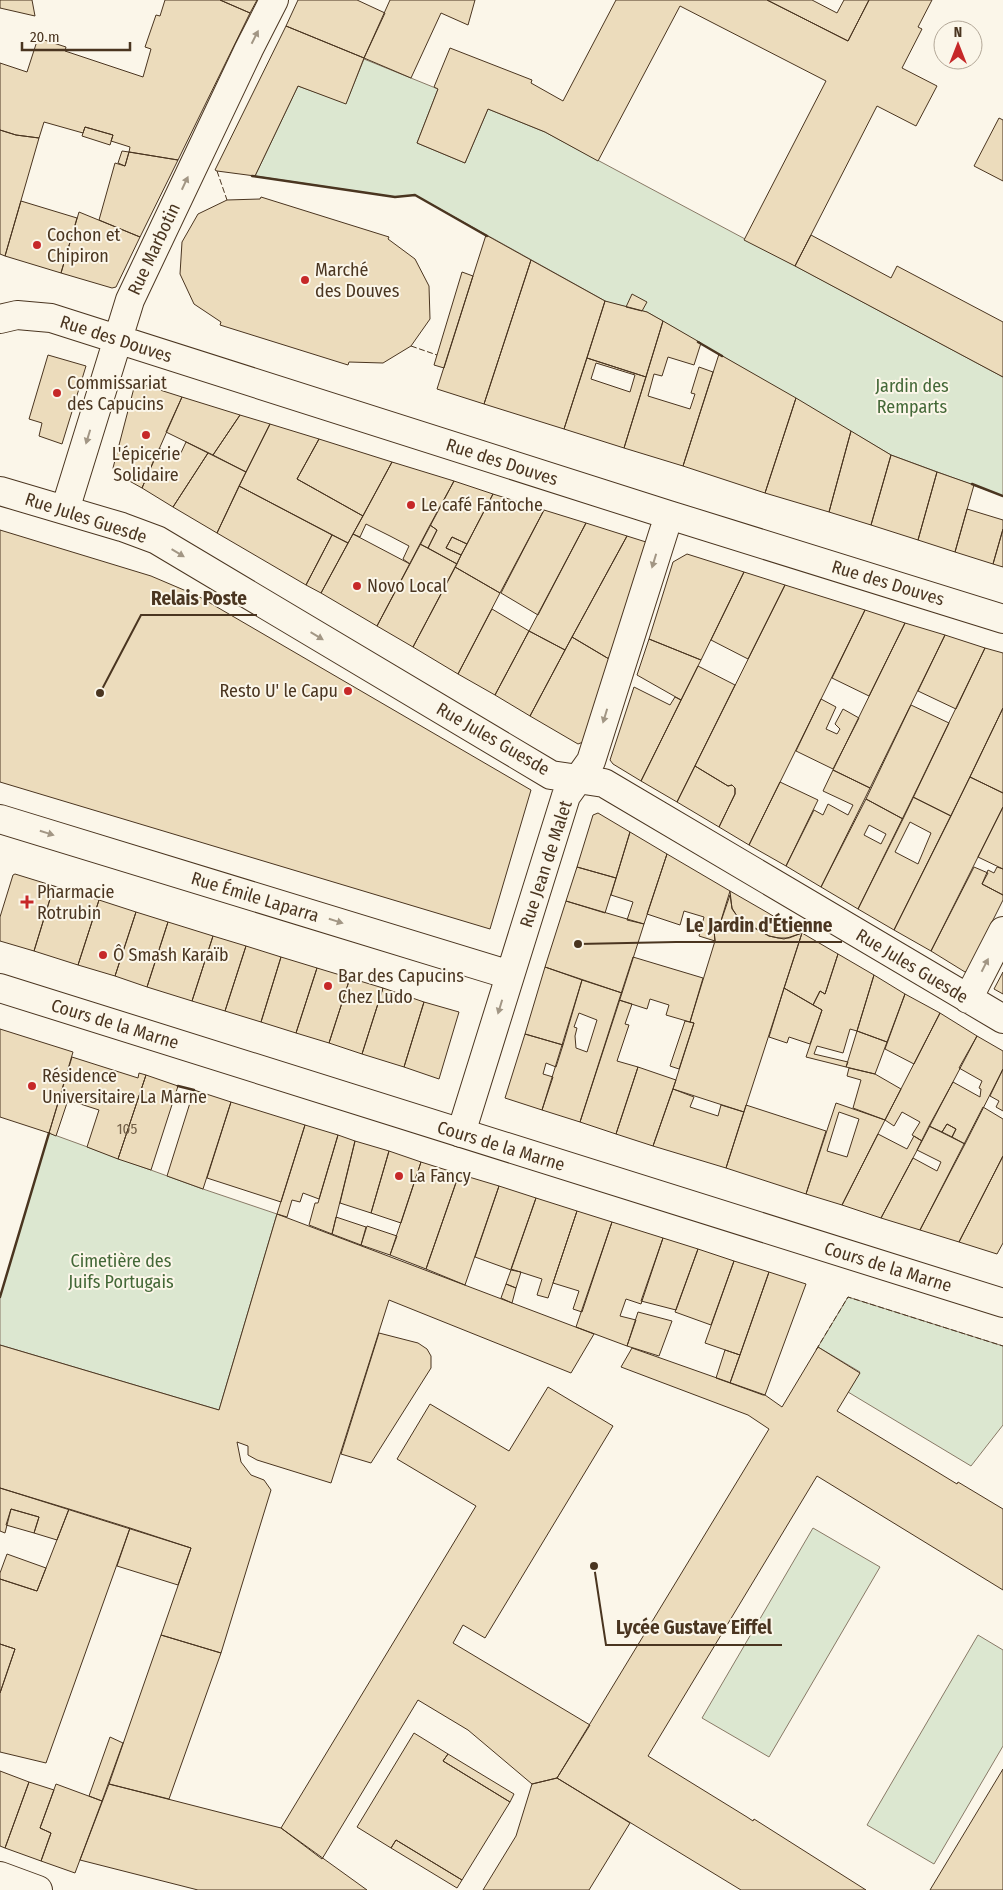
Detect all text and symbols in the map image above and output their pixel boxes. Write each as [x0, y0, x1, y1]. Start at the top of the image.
scale bar [22, 20, 130, 52]
north arrow [933, 20, 983, 70]
text: N [954, 24, 962, 41]
text: 20 m [30, 28, 60, 46]
one-way arrow [251, 30, 259, 44]
one-way arrow [181, 176, 189, 190]
street label: Rue Marbotin [123, 199, 185, 299]
place label: Cochon et Chipiron [47, 224, 121, 267]
marker: Cochon et Chipiron [31, 239, 43, 251]
place label: Marché des Douves [315, 259, 400, 302]
marker: Marché des Douves [299, 274, 311, 286]
street label: Rue des Douves [57, 311, 175, 368]
place label: Commissariat des Capucins [67, 372, 167, 415]
park label: Jardin des Remparts [875, 375, 949, 418]
marker: Commissariat des Capucins [51, 387, 63, 399]
marker: L'épicerie Solidaire [140, 429, 152, 441]
one-way arrow [83, 430, 91, 445]
street label: Rue des Douves [443, 434, 561, 491]
place label: L'épicerie Solidaire [112, 443, 180, 486]
street label: Rue Jules Guesde [22, 488, 150, 548]
place label: Le café Fantoche [421, 494, 543, 516]
marker: Le café Fantoche [405, 499, 417, 511]
one-way arrow [171, 548, 184, 557]
one-way arrow [650, 554, 658, 569]
street label: Rue des Douves [829, 555, 947, 611]
place label: Novo Local [367, 575, 447, 597]
marker: Novo Local [351, 580, 363, 592]
callout: Relais Poste [141, 581, 257, 615]
text: Relais Poste [151, 587, 247, 610]
one-way arrow [311, 631, 324, 640]
place label: Resto U' le Capu [220, 680, 338, 702]
marker: Resto U' le Capu [342, 685, 354, 697]
street label: Rue Jules Guesde [433, 698, 554, 780]
one-way arrow [601, 709, 609, 724]
street label: Rue Jean de Malet [515, 798, 577, 930]
one-way arrow [39, 830, 54, 838]
street label: Rue Émile Laparra [188, 866, 322, 927]
place label: Pharmacie Rotrubin [37, 881, 115, 924]
marker: Pharmacie Rotrubin [21, 896, 33, 908]
callout: Le Jardin d'Étienne [676, 908, 842, 942]
text: Le Jardin d'Étienne [686, 912, 833, 937]
one-way arrow [329, 918, 344, 926]
street label: Rue Jules Guesde [852, 924, 972, 1008]
place label: Ô Smash Karaïb [113, 944, 229, 966]
marker: Ô Smash Karaïb [97, 949, 109, 961]
one-way arrow [981, 958, 990, 972]
place label: Bar des Capucins Chez Ludo [338, 965, 464, 1008]
marker: Bar des Capucins Chez Ludo [322, 980, 334, 992]
street label: Cours de la Marne [48, 994, 182, 1054]
one-way arrow [496, 1000, 504, 1015]
place label: Résidence Universitaire La Marne [42, 1065, 207, 1108]
marker: Résidence Universitaire La Marne [26, 1080, 38, 1092]
street label: Cours de la Marne [434, 1116, 568, 1176]
house number: 105 [117, 1120, 137, 1138]
place label: La Fancy [409, 1165, 471, 1187]
marker: La Fancy [393, 1170, 405, 1182]
street label: Cours de la Marne [821, 1237, 955, 1297]
park label: Cimetière des Juifs Portugais [68, 1250, 174, 1293]
callout: Lycée Gustave Eiffel [606, 1611, 782, 1645]
text: Lycée Gustave Eiffel [616, 1616, 773, 1639]

